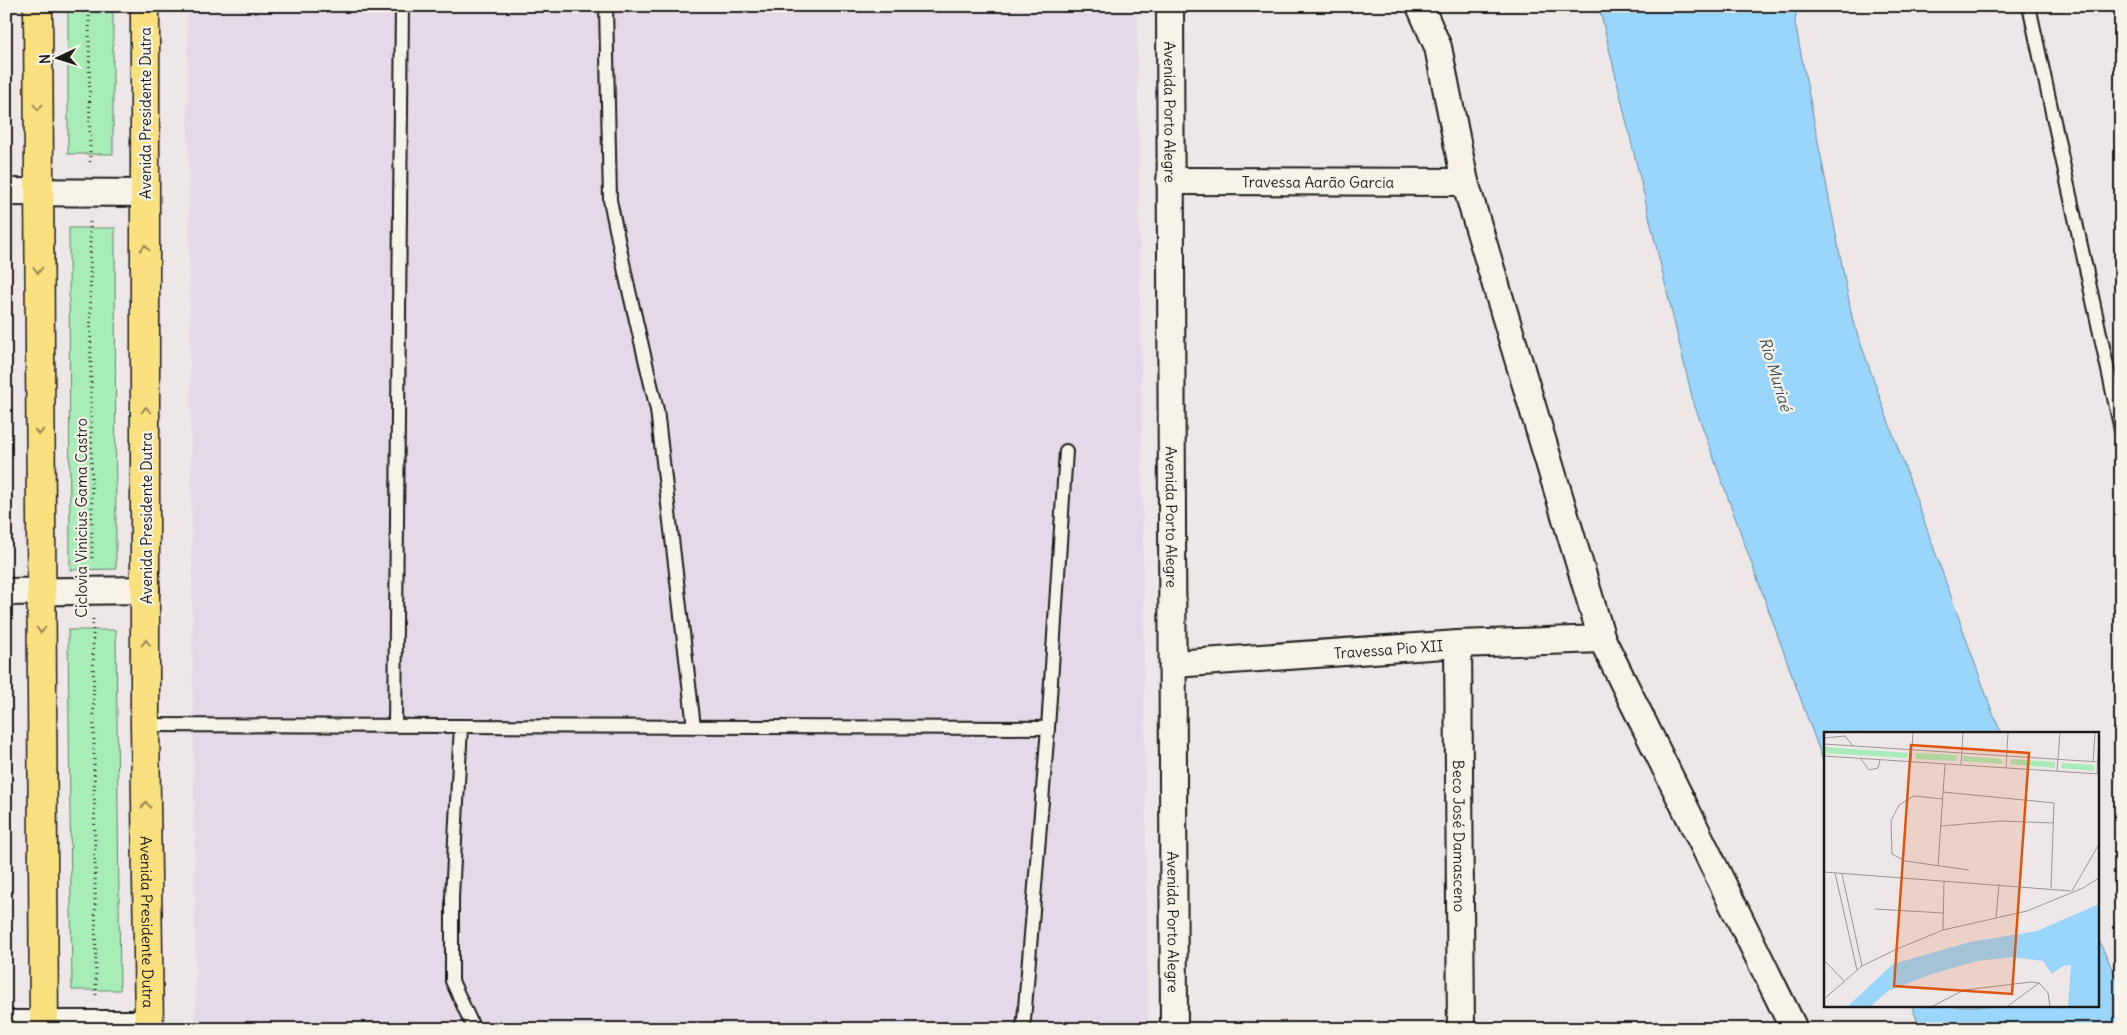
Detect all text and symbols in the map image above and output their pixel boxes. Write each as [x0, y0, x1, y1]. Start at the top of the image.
street label: Avenida Presidente Dutra [136, 27, 155, 199]
north arrow [32, 32, 82, 82]
street label: Avenida Porto Alegre [1161, 41, 1180, 183]
text: N [36, 53, 54, 64]
one-way arrow [33, 104, 43, 112]
street label: Travessa Aarão Garcia [1242, 172, 1395, 191]
one-way arrow [140, 243, 150, 251]
one-way arrow [33, 266, 43, 274]
water label: Rio Muriaé [1755, 334, 1797, 415]
one-way arrow [141, 406, 151, 414]
street label: Ciclovia Vinicius Gama Castro [72, 418, 91, 618]
one-way arrow [34, 429, 44, 437]
street label: Avenida Presidente Dutra [137, 432, 156, 604]
street label: Avenida Porto Alegre [1162, 446, 1182, 588]
one-way arrow [35, 626, 46, 634]
street label: Travessa Pio XII [1333, 636, 1444, 662]
one-way arrow [141, 638, 151, 646]
inset map [1824, 732, 2100, 1008]
street label: Beco José Damasceno [1449, 760, 1470, 912]
one-way arrow [141, 801, 152, 809]
street label: Avenida Presidente Dutra [137, 836, 158, 1008]
street label: Avenida Porto Alegre [1164, 851, 1183, 993]

